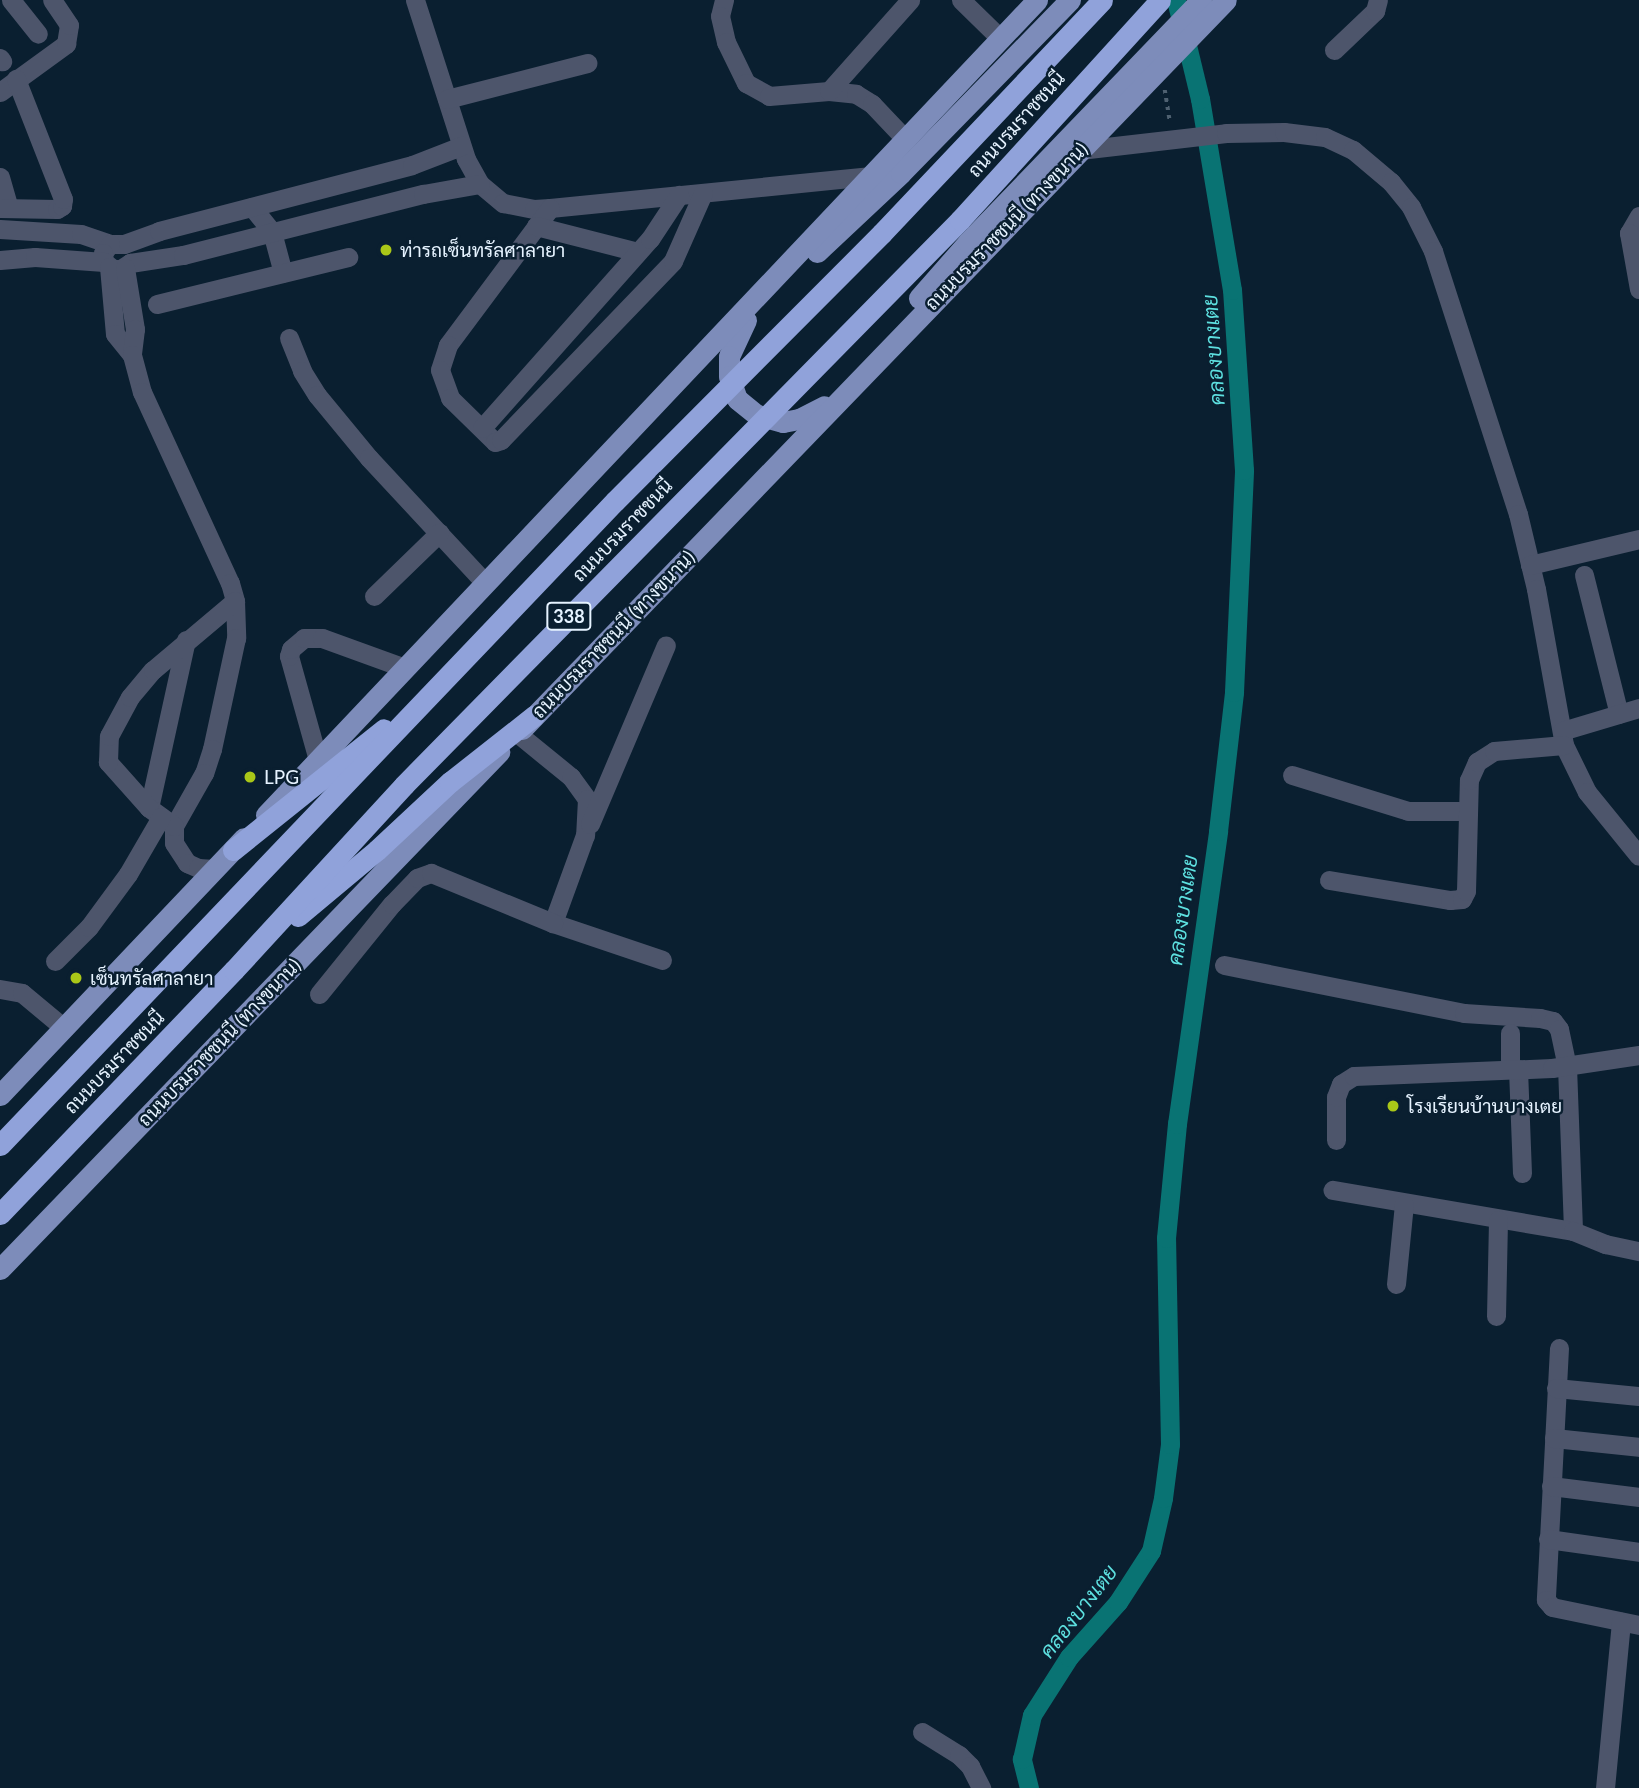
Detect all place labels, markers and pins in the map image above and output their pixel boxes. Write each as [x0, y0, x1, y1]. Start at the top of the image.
place label: ท่ารถเซ็นทรัลศาลายา [400, 239, 565, 261]
marker: ท่ารถเซ็นทรัลศาลายา [378, 242, 394, 258]
place label: LPG [264, 766, 299, 788]
marker: LPG [242, 769, 258, 785]
place label: เซ็นทรัลศาลายา [90, 967, 213, 989]
marker: เซ็นทรัลศาลายา [68, 970, 84, 986]
place label: โรงเรียนบ้านบางเตย [1407, 1095, 1562, 1117]
marker: โรงเรียนบ้านบางเตย [1385, 1098, 1401, 1114]

